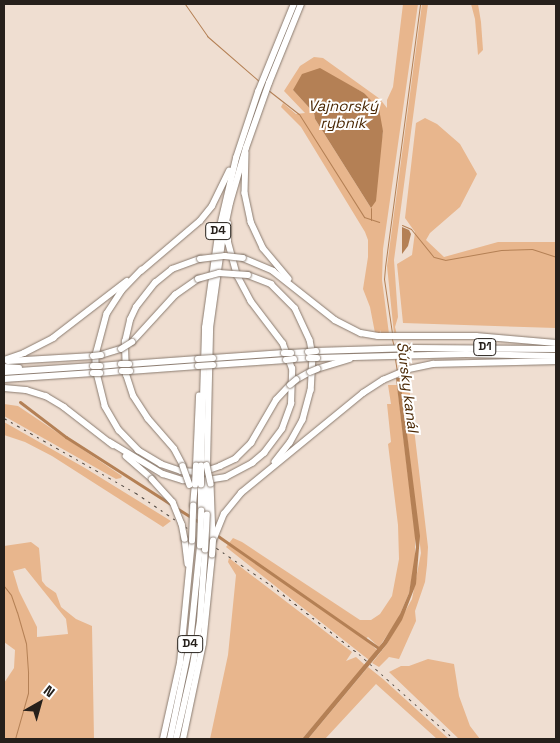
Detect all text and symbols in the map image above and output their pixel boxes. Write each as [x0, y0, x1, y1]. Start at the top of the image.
water label: Vajnorský rybník [308, 96, 378, 131]
road number: D4 [204, 222, 232, 240]
road number: D1 [472, 338, 498, 357]
water label: Šúrsky kanál [394, 341, 422, 433]
road number: D4 [176, 634, 204, 654]
north arrow [15, 678, 65, 728]
text: N [40, 681, 58, 701]

